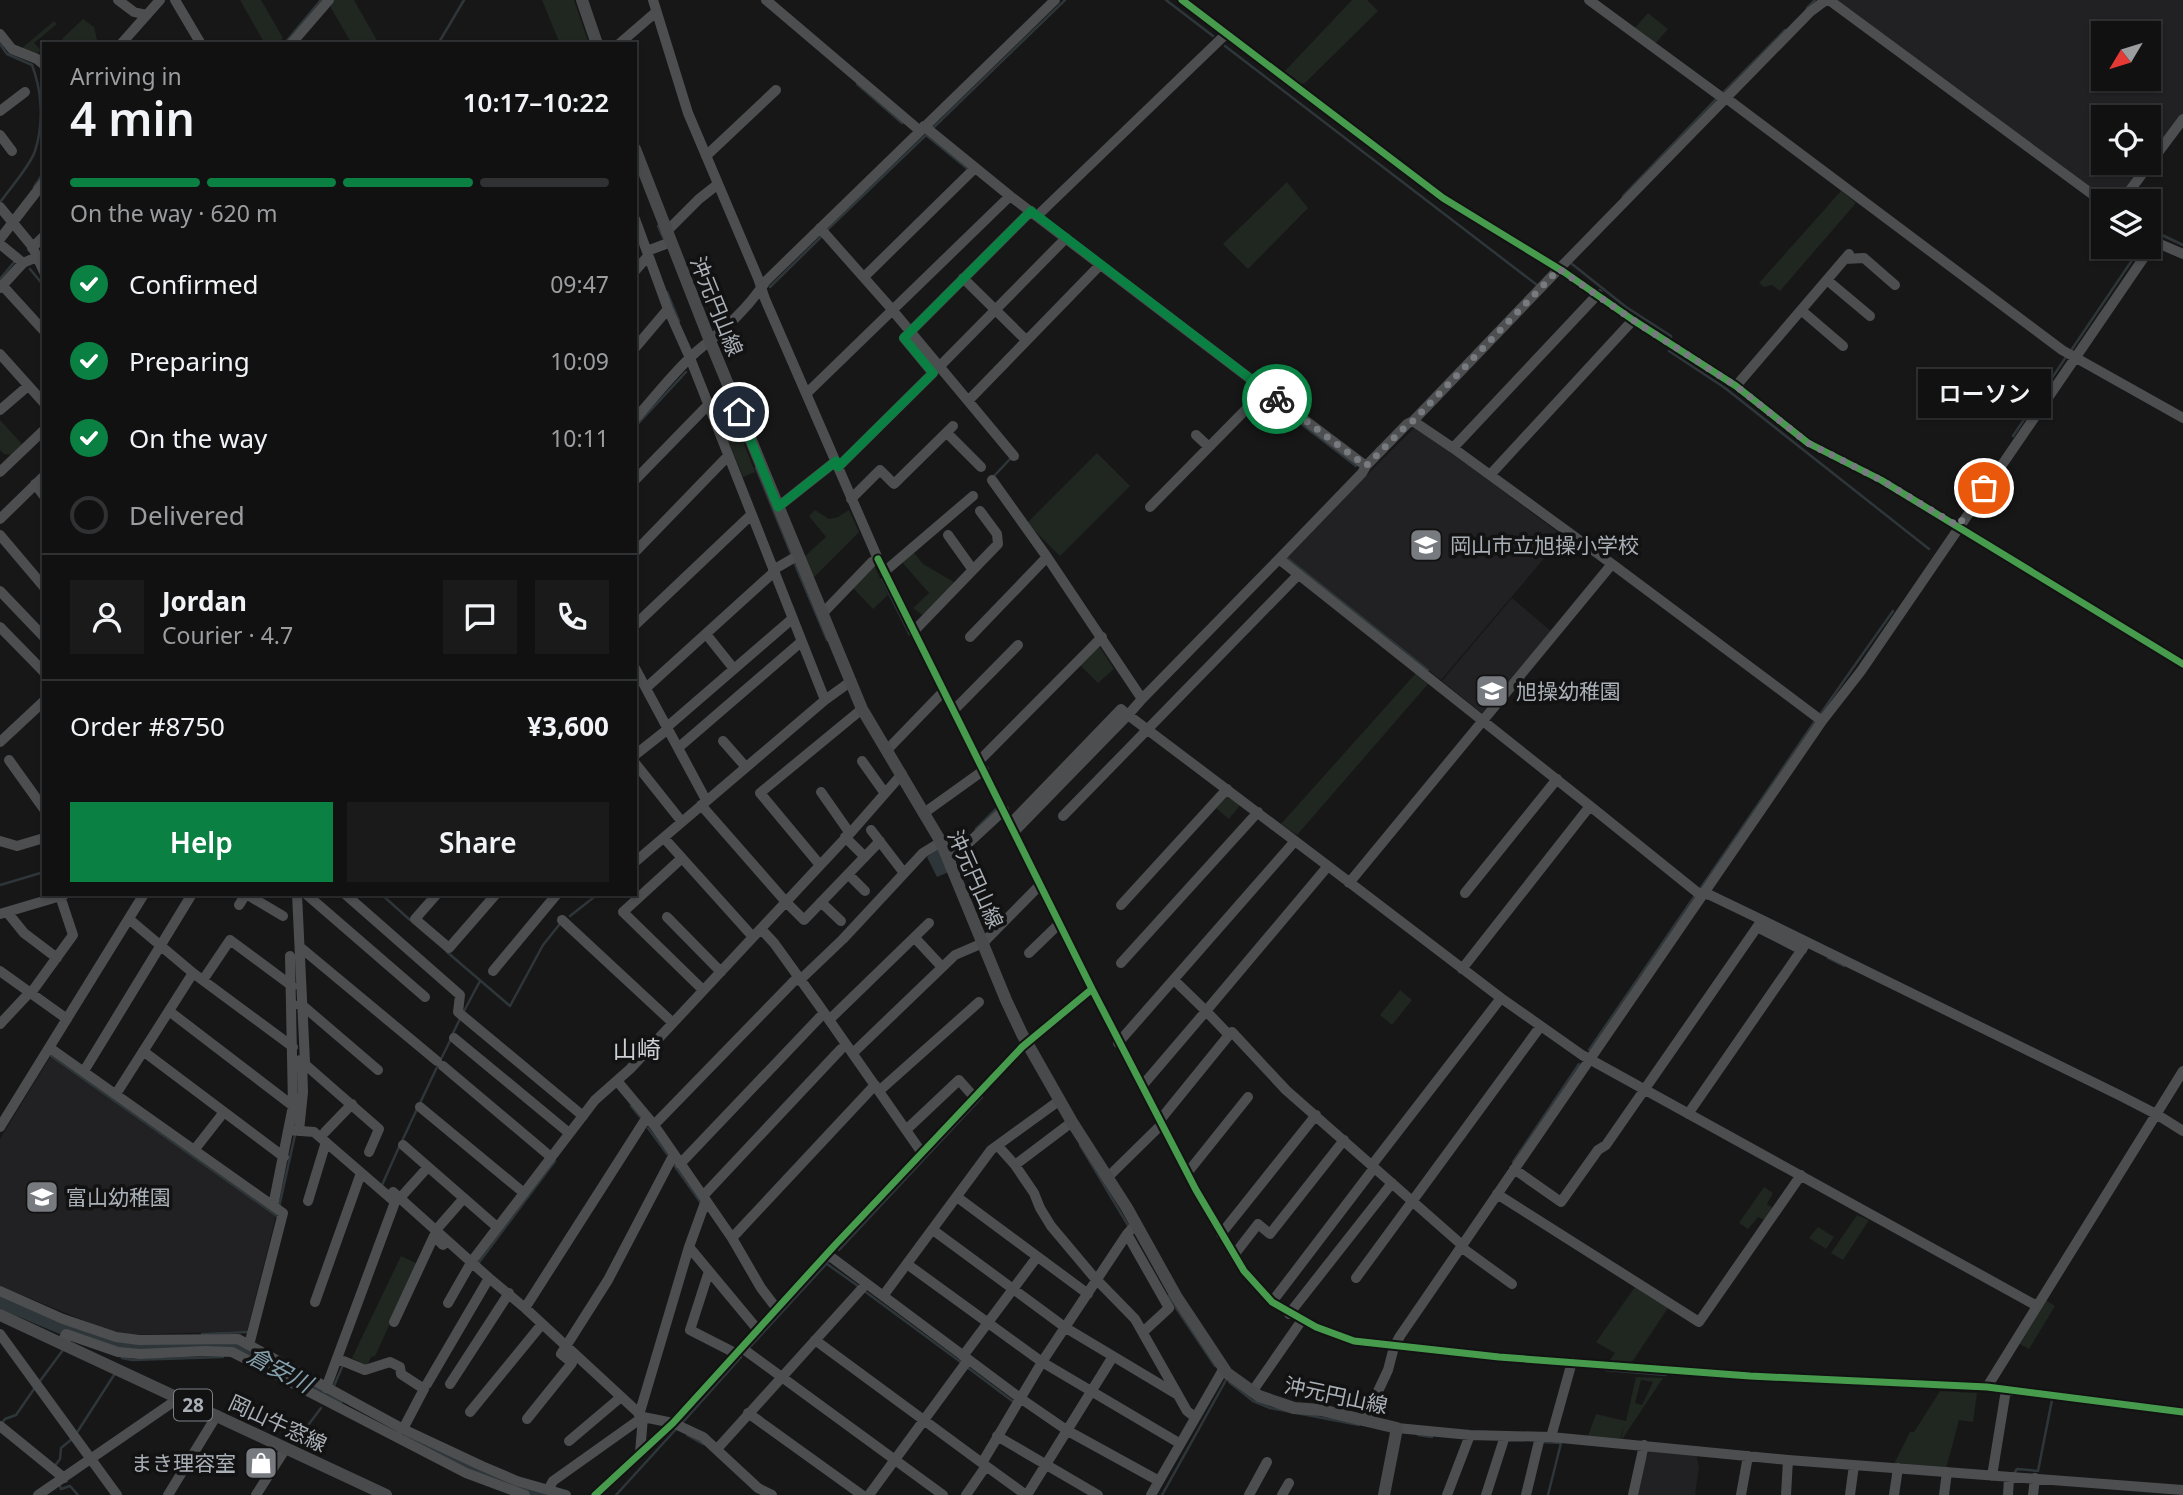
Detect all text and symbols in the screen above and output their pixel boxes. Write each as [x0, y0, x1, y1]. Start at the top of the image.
north arrow [2091, 21, 2161, 91]
map controls [2091, 21, 2161, 259]
text: Arriving in [70, 60, 182, 92]
text: 10:17–10:22 [463, 84, 609, 120]
text: 4 min [70, 87, 195, 149]
button: locate [2091, 105, 2161, 175]
button: layers [2091, 189, 2161, 259]
text: On the way · 620 m [70, 197, 277, 229]
street label: 沖元円山線 [684, 252, 750, 360]
icon: check [70, 265, 108, 303]
text: Confirmed [129, 266, 259, 302]
text: 09:47 [550, 268, 609, 300]
icon: check [70, 342, 108, 380]
text: Preparing [129, 343, 250, 379]
text: 10:09 [550, 345, 609, 377]
courier [1242, 364, 1312, 434]
callout: ローソン [1918, 369, 2050, 418]
text: ローソン [1939, 377, 2031, 409]
icon: bike [1258, 380, 1296, 418]
pin [709, 382, 769, 442]
icon: home [720, 393, 758, 431]
icon: check [70, 419, 108, 457]
text: On the way [129, 420, 267, 456]
text: 10:11 [550, 422, 609, 454]
pin [1954, 458, 2014, 518]
icon: bag [1965, 469, 2003, 507]
text: Delivered [129, 497, 245, 533]
school or university icon: 岡山市立旭操小学校 [1407, 526, 1445, 564]
place label: 岡山市立旭操小学校 [1450, 531, 1639, 559]
button: person [70, 580, 144, 654]
button: chat [443, 580, 517, 654]
button: phone [535, 580, 609, 654]
text: Jordan [162, 583, 247, 619]
text: Courier · 4.7 [162, 619, 293, 651]
school or university icon: 旭操幼稚園 [1473, 672, 1511, 710]
place label: 旭操幼稚園 [1516, 677, 1621, 705]
text: Order #8750 [70, 708, 225, 744]
text: ¥3,600 [527, 708, 609, 744]
button: Help [70, 802, 333, 882]
button: Share [347, 802, 609, 882]
street label: 沖元円山線 [942, 825, 1010, 933]
district label: 山崎 [613, 1032, 661, 1065]
school or university icon: 富山幼稚園 [23, 1178, 61, 1216]
place label: 富山幼稚園 [66, 1183, 171, 1211]
water label: 倉安川 [242, 1339, 321, 1401]
street label: 沖元円山線 [1282, 1370, 1390, 1420]
street label: 岡山牛窓線 [225, 1388, 331, 1458]
road number: 28 [174, 1390, 212, 1420]
shop icon: まき理容室 [242, 1444, 280, 1482]
place label: まき理容室 [131, 1449, 236, 1477]

